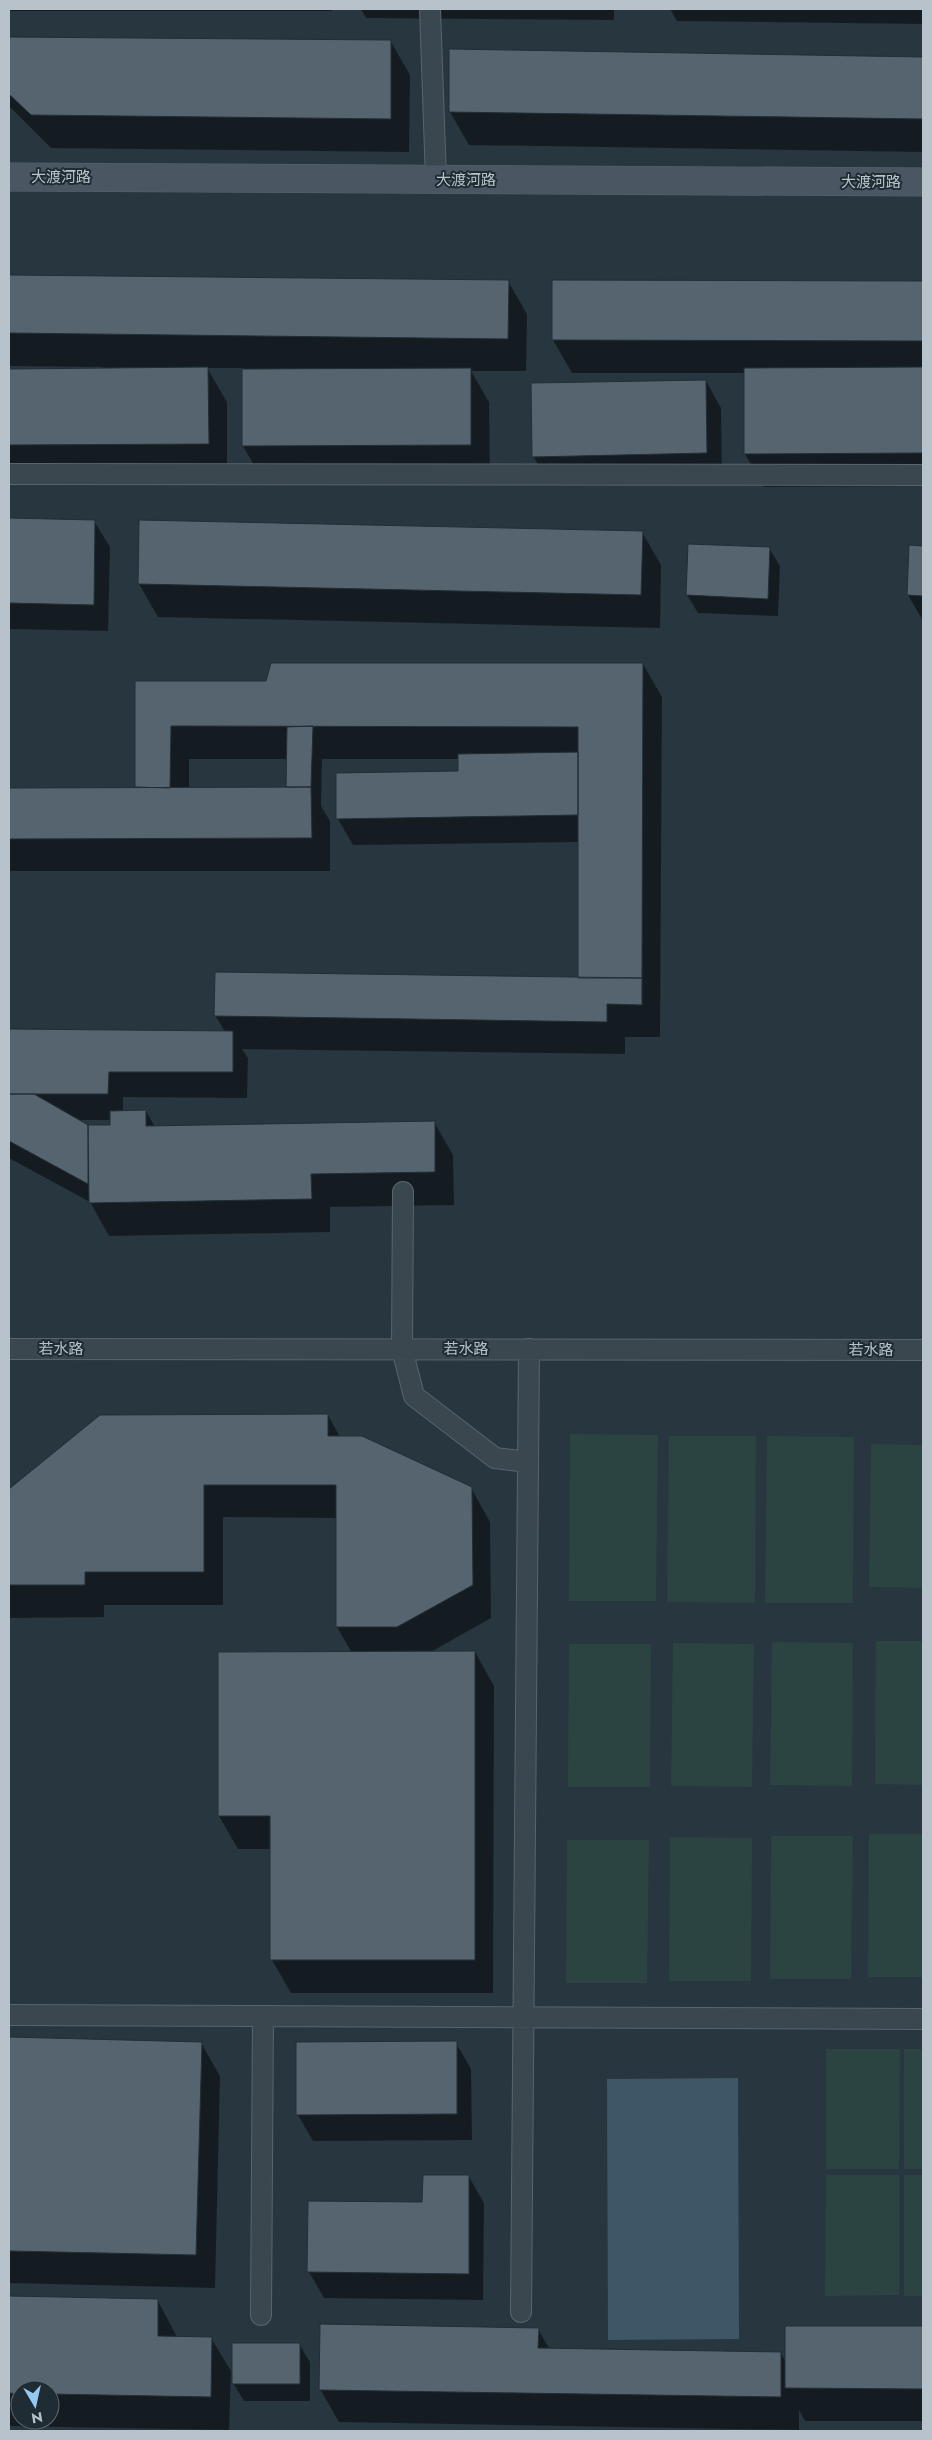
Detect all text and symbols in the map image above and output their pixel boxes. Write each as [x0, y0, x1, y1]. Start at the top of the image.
street label: 大渡河路 [31, 166, 91, 188]
street label: 大渡河路 [436, 169, 496, 191]
street label: 大渡河路 [841, 171, 901, 193]
street label: 若水路 [38, 1338, 84, 1360]
street label: 若水路 [443, 1338, 489, 1360]
street label: 若水路 [848, 1339, 894, 1361]
north arrow [10, 2380, 60, 2430]
text: N [30, 2407, 44, 2429]

